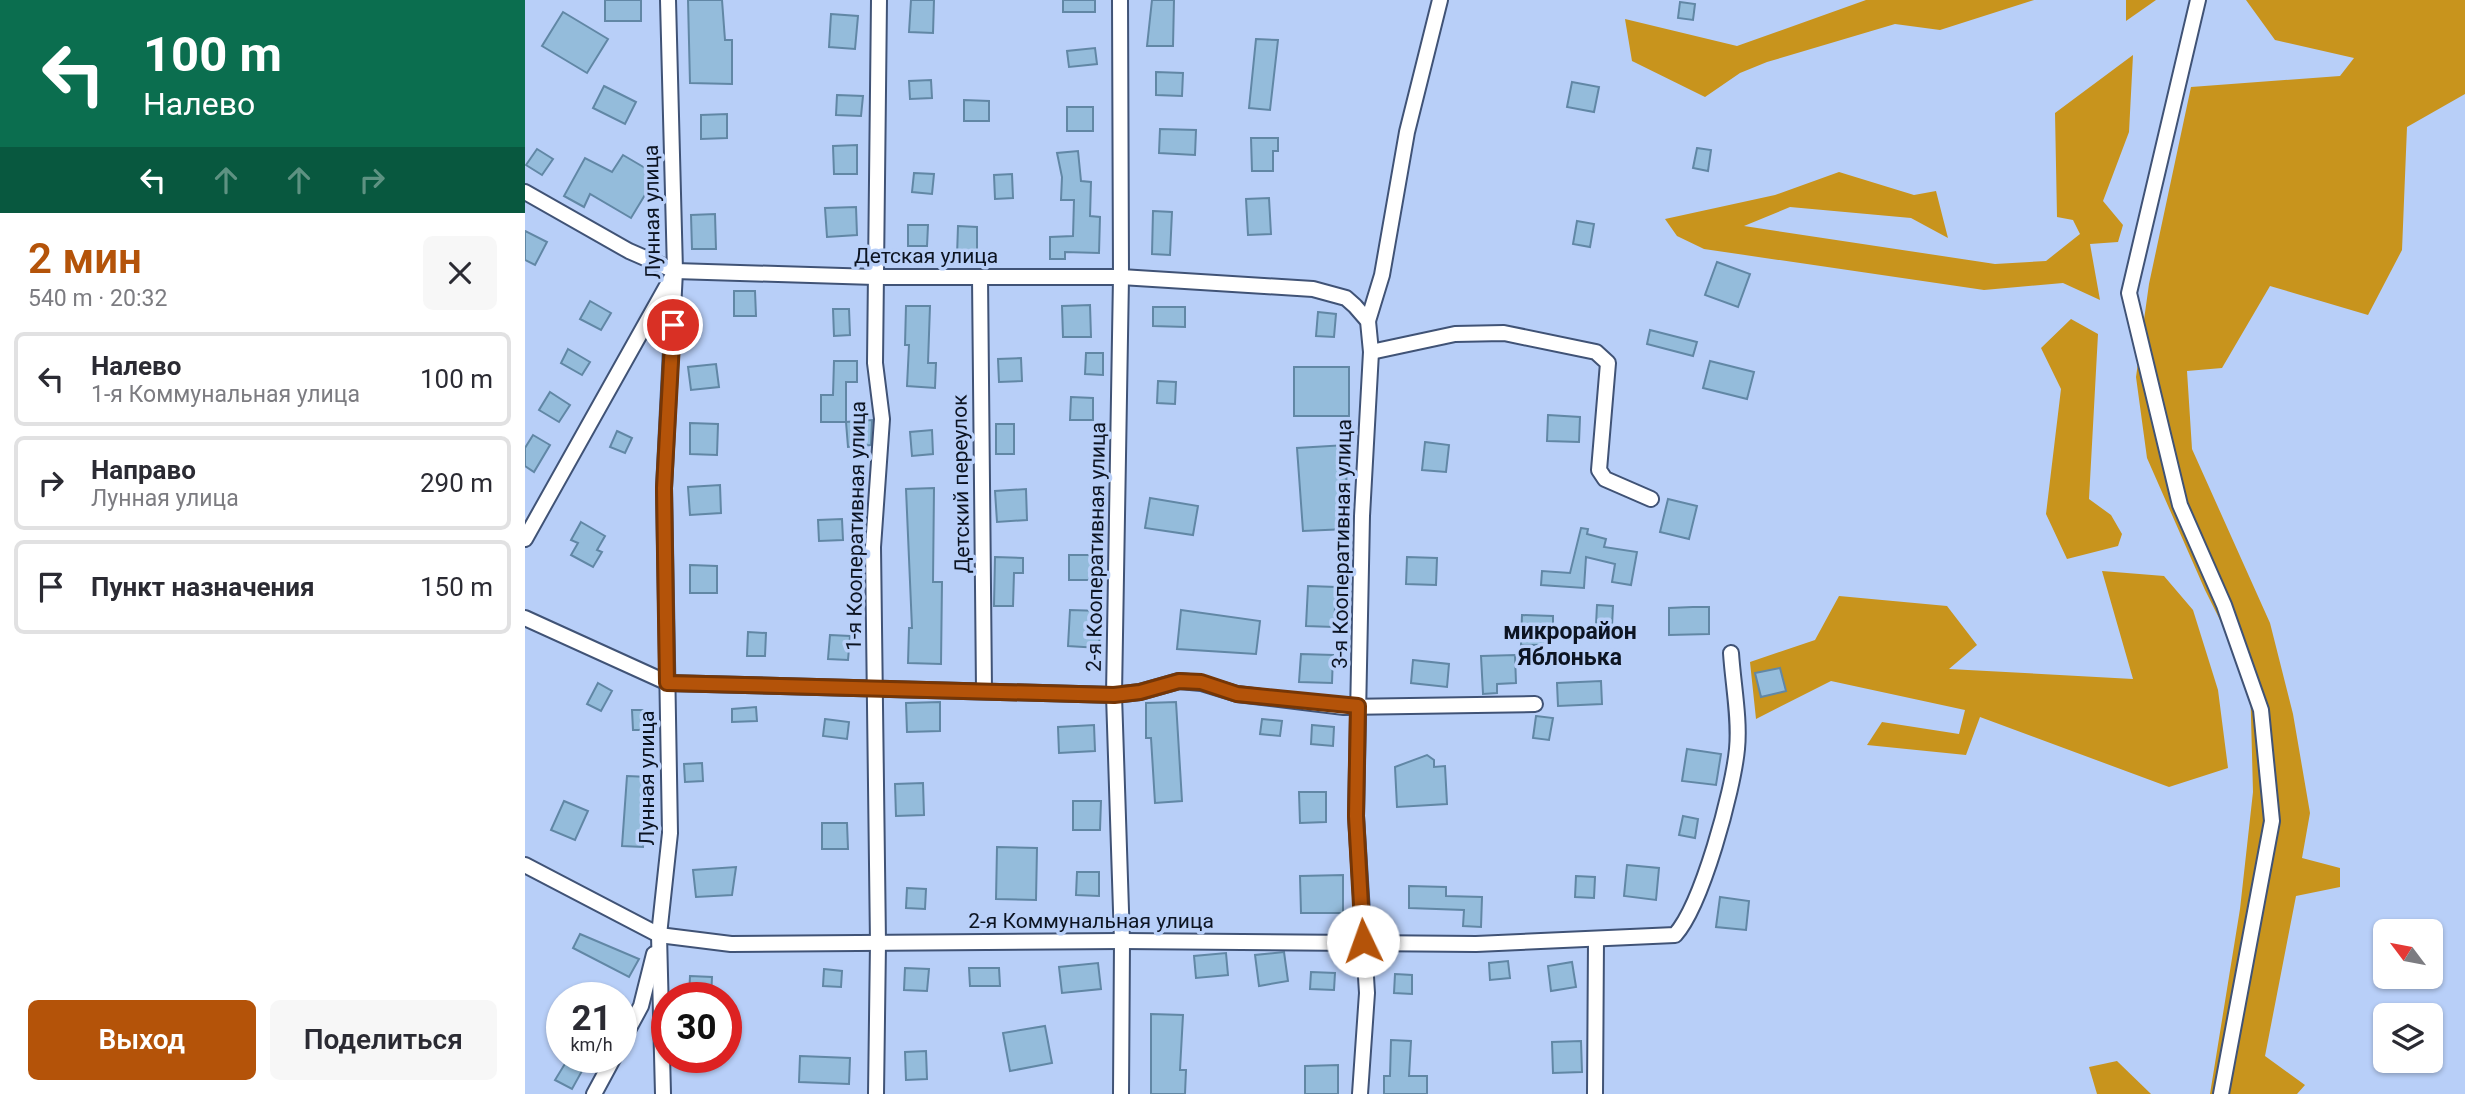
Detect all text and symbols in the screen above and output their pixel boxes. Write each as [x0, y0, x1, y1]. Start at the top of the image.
text: 100 m [143, 26, 282, 83]
icon: left [28, 28, 119, 119]
text: Налево [143, 85, 255, 123]
street label: Лунная улица [639, 144, 665, 280]
icon: left [134, 161, 172, 199]
icon: ahead [207, 161, 245, 199]
icon: ahead [280, 161, 318, 199]
icon: right [353, 161, 391, 199]
text: 2 мин [28, 234, 142, 283]
button: close [423, 236, 497, 310]
street label: Детская улица [854, 244, 998, 268]
text: 540 m · 20:32 [28, 285, 167, 312]
pin [643, 295, 703, 355]
icon: arrive [654, 306, 692, 344]
text: Налево [91, 351, 181, 381]
icon: left [32, 360, 70, 398]
text: 100 m [420, 364, 493, 394]
text: 1-я Коммунальная улица [91, 381, 360, 408]
street label: Детский переулок [947, 394, 975, 574]
street label: 1-я Кооперативная улица [842, 401, 870, 651]
street label: 3-я Кооперативная улица [1328, 419, 1356, 669]
street label: 2-я Кооперативная улица [1082, 422, 1110, 672]
text: Направо [91, 455, 196, 485]
icon: right [32, 464, 70, 502]
text: 290 m [420, 468, 493, 498]
text: Лунная улица [91, 485, 239, 512]
icon: arrive [32, 568, 70, 606]
text: Пункт назначения [91, 572, 315, 602]
text: 150 m [420, 572, 493, 602]
district label: микрорайон Яблонька [1503, 618, 1637, 671]
street label: Лунная улица [635, 711, 659, 845]
position arrow [1326, 904, 1400, 978]
street label: 2-я Коммунальная улица [968, 909, 1214, 933]
north arrow [2373, 919, 2443, 989]
map controls [2373, 919, 2443, 1073]
speed limit sign: 30 [651, 982, 742, 1073]
text: 21 [571, 998, 612, 1039]
button: Выход [28, 1000, 256, 1080]
button: Поделиться [270, 1000, 497, 1080]
button: layers [2373, 1003, 2443, 1073]
text: km/h [570, 1034, 613, 1055]

